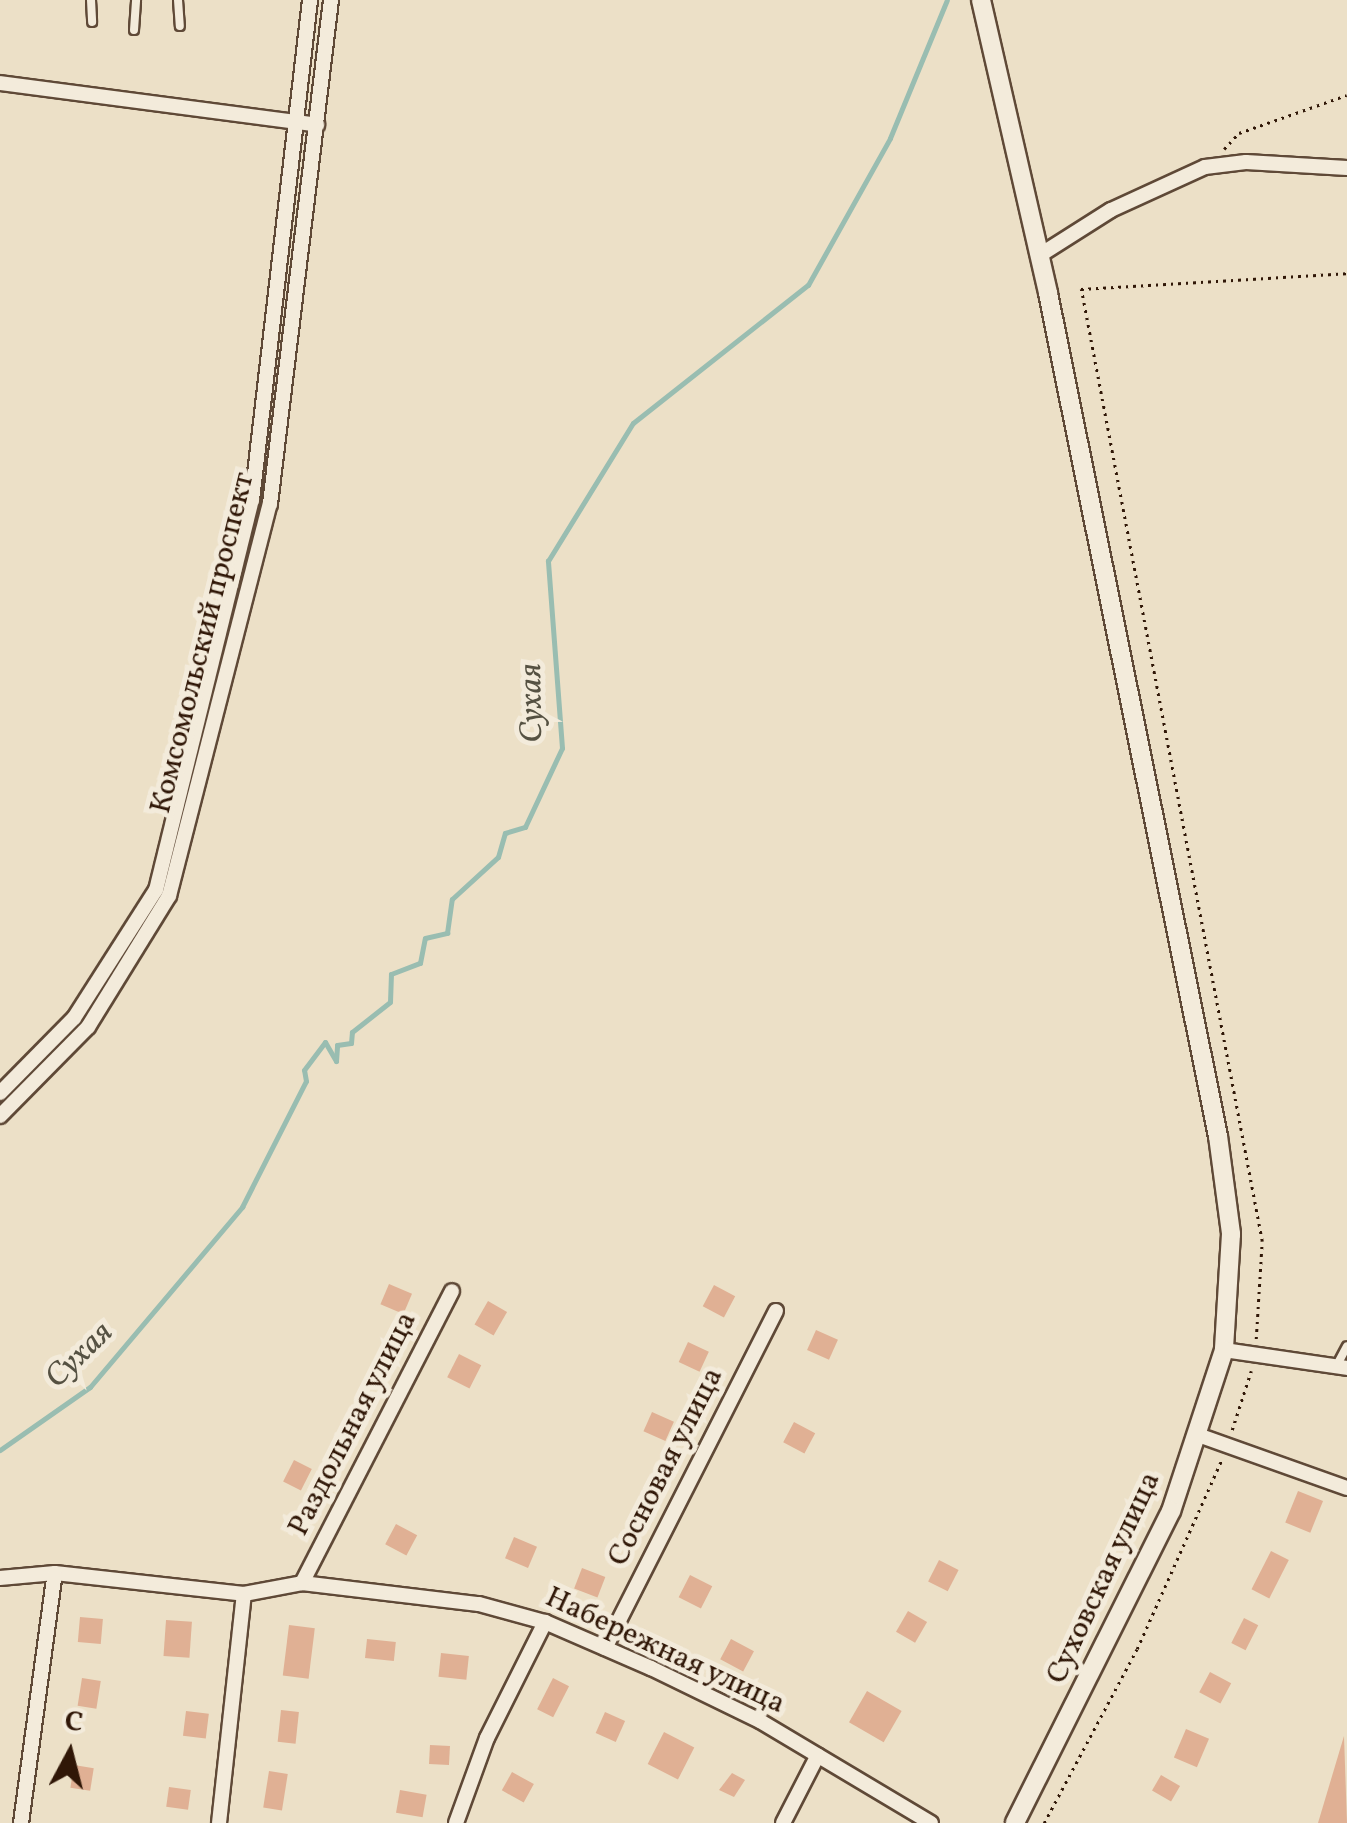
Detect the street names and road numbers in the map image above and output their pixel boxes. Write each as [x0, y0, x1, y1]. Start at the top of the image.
street label: Комсомольский проспект [143, 469, 263, 817]
street label: Раздольная улица [281, 1306, 425, 1542]
street label: Сосновая улица [600, 1361, 732, 1573]
street label: Суховская улица [1039, 1466, 1169, 1690]
street label: Набережная улица [539, 1579, 791, 1723]

